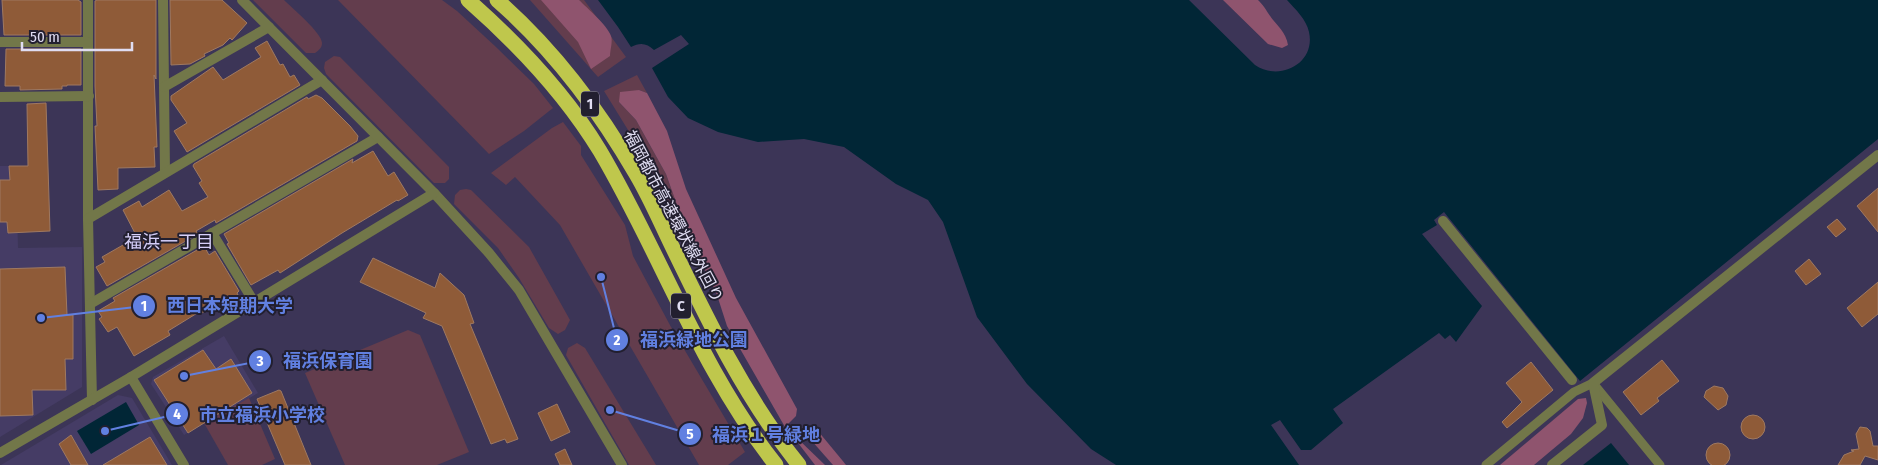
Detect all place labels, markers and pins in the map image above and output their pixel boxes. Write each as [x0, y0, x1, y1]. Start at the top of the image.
callout: 西日本短期大学 [132, 289, 303, 322]
callout: 福浜緑地公園 [605, 323, 758, 356]
callout: 福浜保育園 [248, 345, 383, 378]
callout: 市立福浜小学校 [164, 398, 335, 431]
callout: 福浜１号緑地 [677, 418, 830, 451]

